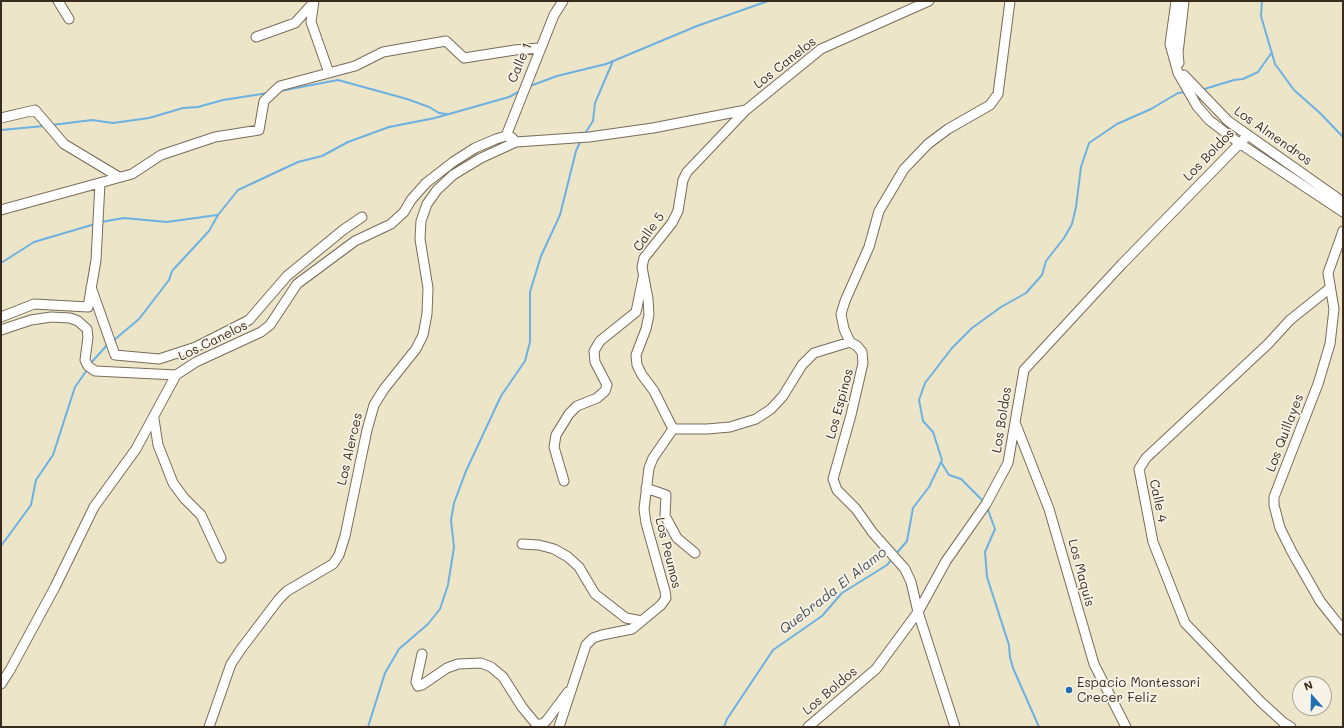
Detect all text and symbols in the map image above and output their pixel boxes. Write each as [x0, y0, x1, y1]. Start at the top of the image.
street label: Los Canelos [751, 34, 819, 92]
street label: Calle 1 [505, 41, 535, 85]
street label: Los Almendros [1231, 103, 1315, 169]
street label: Los Boldos [1180, 126, 1238, 184]
street label: Calle 5 [630, 210, 668, 254]
street label: Los Canelos [176, 318, 250, 364]
street label: Los Espinos [823, 367, 857, 441]
street label: Los Boldos [989, 386, 1015, 454]
street label: Los Quillayes [1263, 392, 1307, 474]
street label: Los Alerces [334, 411, 366, 487]
street label: Calle 4 [1146, 478, 1170, 524]
street label: Los Peumos [652, 516, 684, 590]
street label: Los Maquis [1065, 538, 1097, 608]
water label: Quebrada El Alamo [776, 544, 890, 638]
street label: Los Boldos [800, 664, 860, 718]
place label: Espacio Montessori Crecer Feliz [1077, 675, 1200, 706]
north arrow [1292, 676, 1332, 716]
text: N [1302, 677, 1315, 694]
marker: Espacio Montessori Crecer Feliz [1064, 685, 1074, 695]

